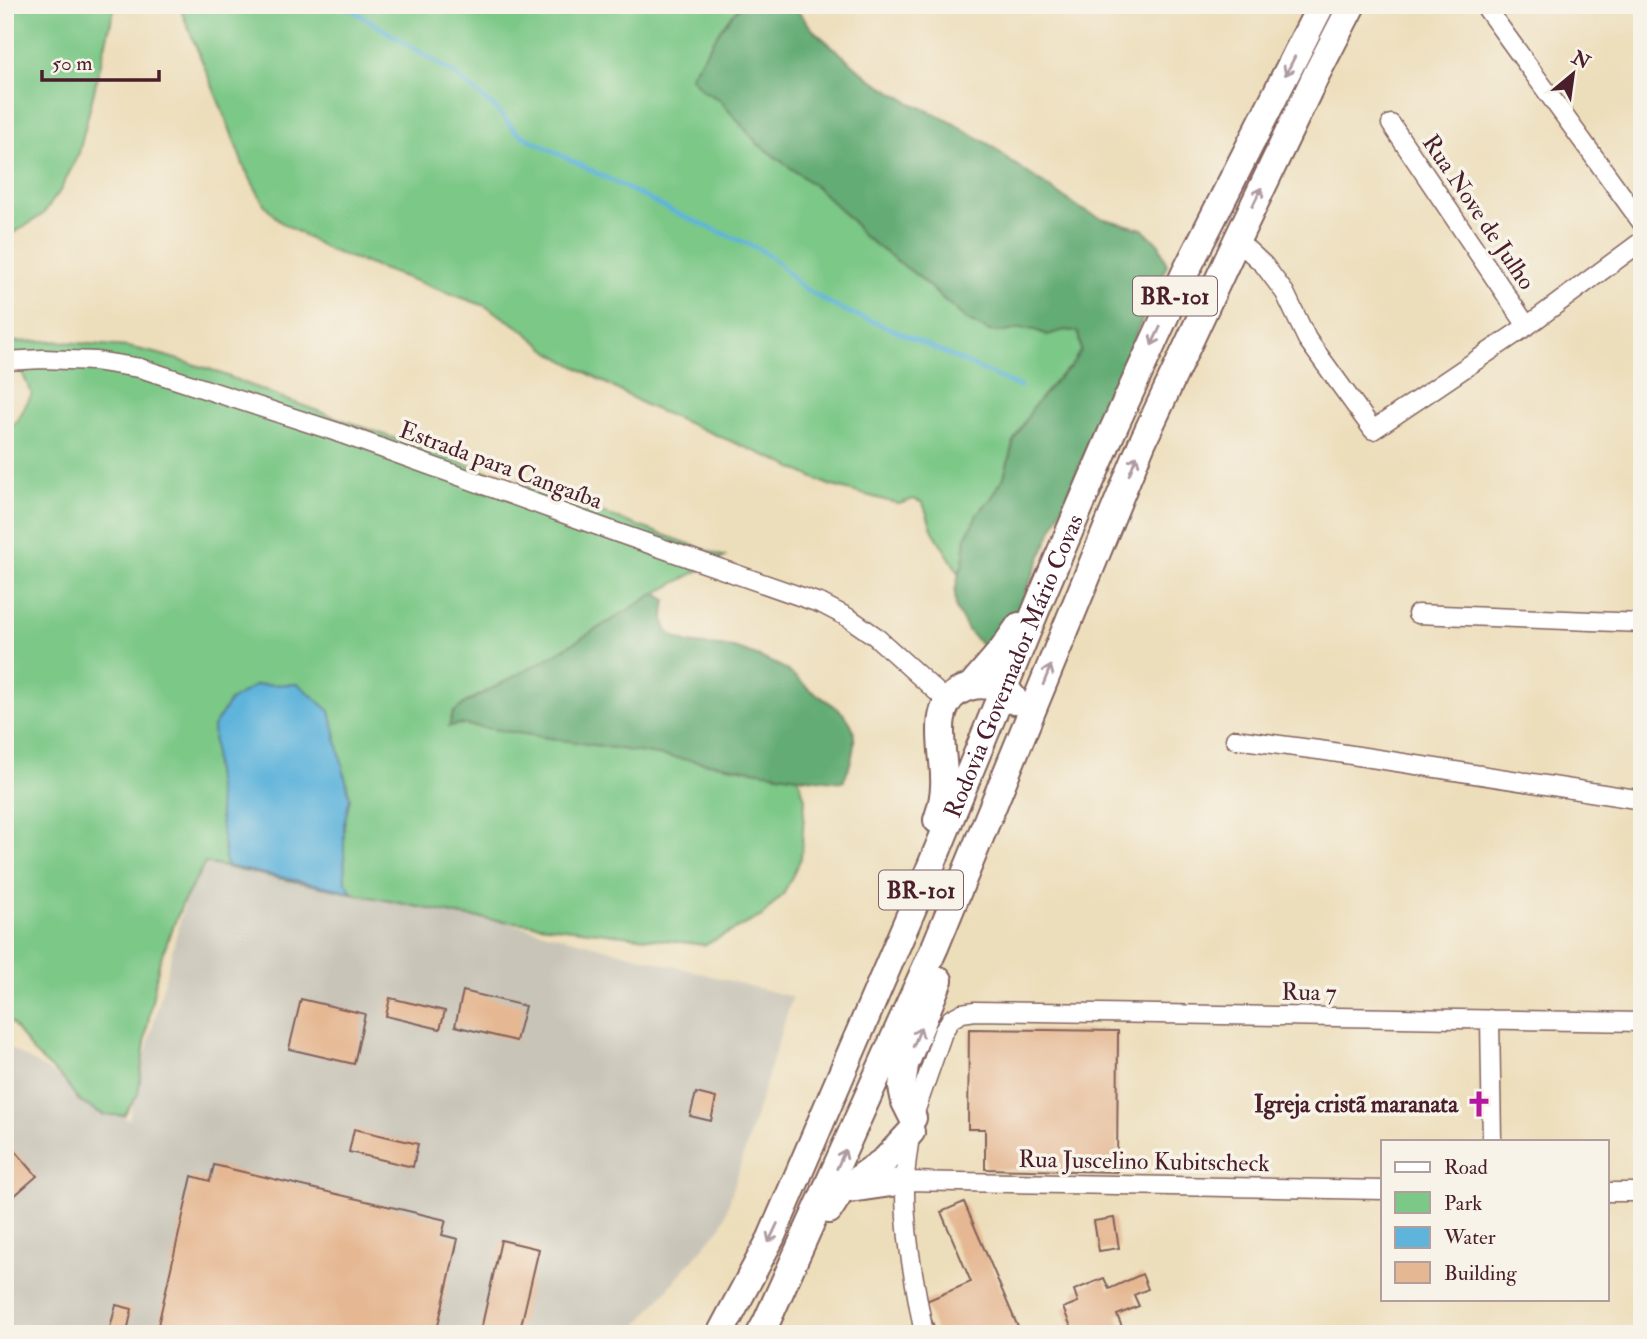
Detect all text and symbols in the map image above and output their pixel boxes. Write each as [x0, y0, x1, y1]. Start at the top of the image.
scale bar [42, 38, 159, 82]
north arrow [1538, 38, 1608, 108]
text: N [1567, 45, 1595, 75]
text: 50 m [52, 50, 93, 77]
one-way arrow [1282, 55, 1296, 76]
street label: Rua Nove de Julho [1415, 129, 1542, 296]
one-way arrow [1251, 187, 1265, 208]
road number: BR-101 [1133, 276, 1217, 316]
one-way arrow [1149, 325, 1163, 346]
street label: Estrada para Cangaíba [395, 414, 608, 517]
one-way arrow [1128, 454, 1141, 476]
street label: Rodovia Governador Mário Covas [937, 510, 1091, 823]
one-way arrow [1041, 665, 1054, 686]
road number: BR-101 [879, 870, 963, 909]
street label: Rua 7 [1281, 977, 1337, 1008]
one-way arrow [911, 1026, 924, 1048]
place label: Igreja cristã maranata [1254, 1089, 1459, 1120]
church icon: Igreja cristã maranata [1464, 1089, 1494, 1119]
legend [1381, 1140, 1608, 1300]
street label: Rua Juscelino Kubitscheck [1018, 1144, 1270, 1179]
one-way arrow [835, 1149, 848, 1170]
text: Road [1444, 1154, 1489, 1181]
text: Park [1444, 1190, 1482, 1217]
one-way arrow [766, 1222, 779, 1244]
text: Water [1443, 1224, 1496, 1251]
text: Building [1444, 1260, 1517, 1287]

